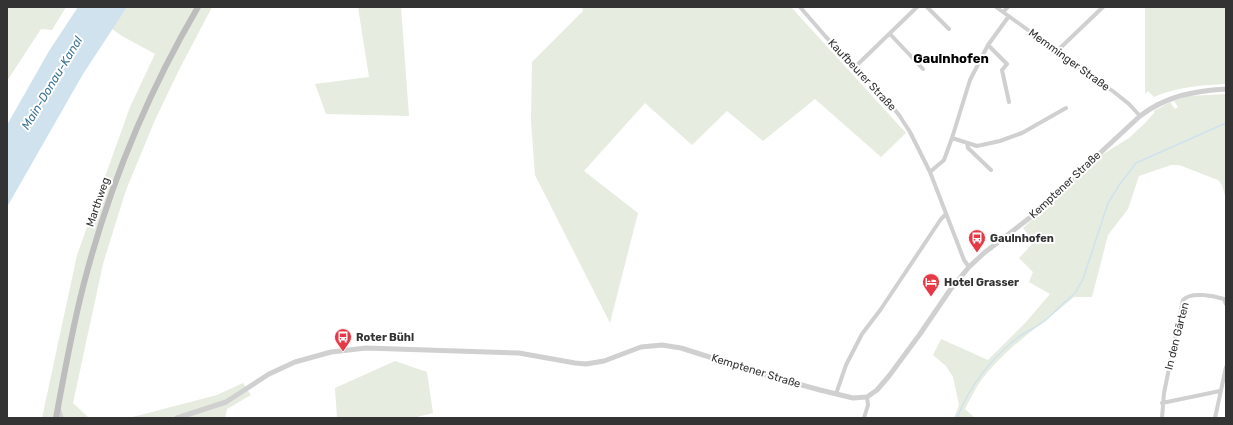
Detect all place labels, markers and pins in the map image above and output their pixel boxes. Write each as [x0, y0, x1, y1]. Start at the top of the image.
bus stop icon: Gaulnhofen [967, 228, 987, 253]
place label: Gaulnhofen [990, 232, 1054, 245]
hotel icon: Hotel Grasser [921, 272, 941, 297]
place label: Hotel Grasser [944, 276, 1019, 289]
bus stop icon: Roter Bühl [333, 327, 353, 352]
place label: Roter Bühl [356, 331, 414, 344]

